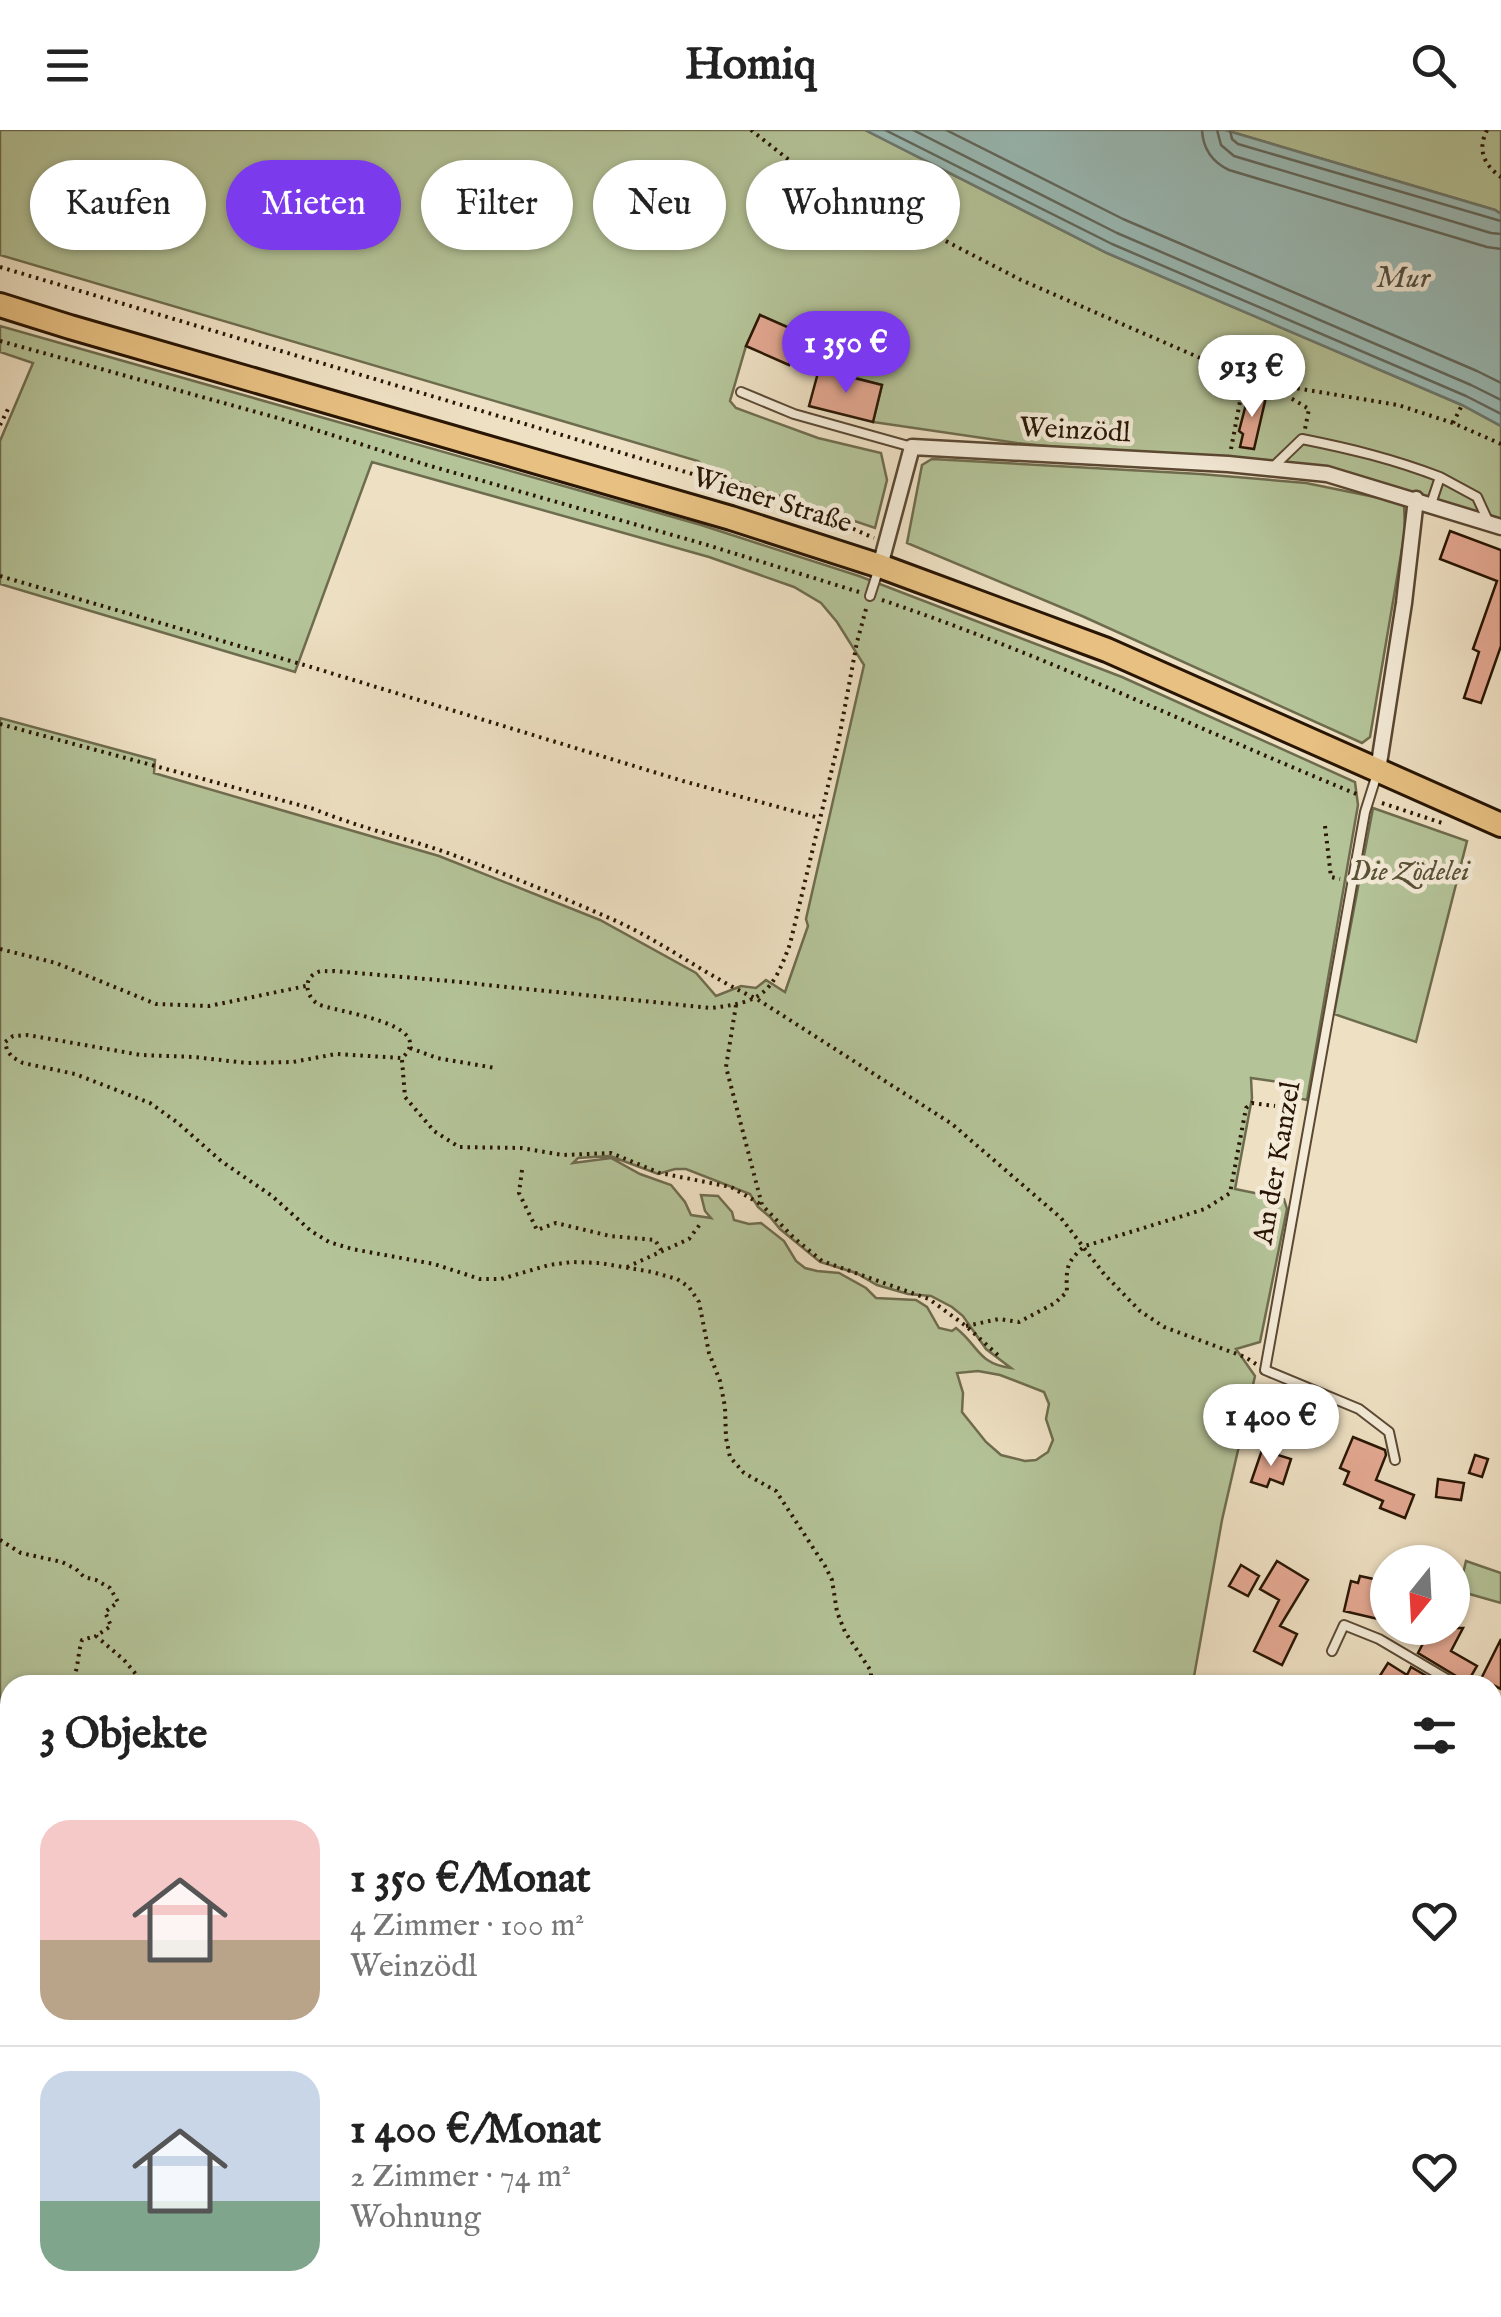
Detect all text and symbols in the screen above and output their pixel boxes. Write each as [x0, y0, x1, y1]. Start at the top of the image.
text: Homiq [685, 37, 816, 94]
icon: menu [40, 38, 95, 93]
icon: search [1406, 38, 1461, 93]
chip: Kaufen [30, 160, 206, 250]
chip: Mieten [226, 160, 401, 250]
chip: Filter [421, 160, 573, 250]
chip: Neu [593, 160, 726, 250]
chip: Wohnung [746, 160, 960, 250]
water label: Mur [1376, 260, 1432, 298]
pin: 1 350 € [754, 311, 938, 396]
text: 1 350 € [804, 323, 888, 364]
pin: 913 € [1182, 335, 1322, 420]
text: 913 € [1220, 347, 1284, 388]
street label: Weinzödl [1019, 411, 1132, 451]
street label: Wiener Straße [688, 460, 856, 542]
park label: Die Zödelei [1351, 855, 1471, 890]
street label: An der Kanzel [1246, 1078, 1310, 1248]
pin: 1 400 € [1179, 1384, 1363, 1469]
text: 1 400 € [1225, 1396, 1317, 1437]
north arrow [1370, 1545, 1470, 1645]
map controls [1370, 1545, 1470, 1645]
icon: filters [1407, 1708, 1462, 1763]
text: 3 Objekte [40, 1709, 207, 1762]
text: 1 350 €/Monat [350, 1853, 591, 1906]
icon: home [120, 1860, 240, 1980]
icon: heart [1407, 1893, 1462, 1948]
text: 4 Zimmer · 100 m² [350, 1906, 584, 1947]
text: Weinzödl [350, 1947, 477, 1988]
text: 1 400 €/Monat [350, 2104, 601, 2157]
icon: home [120, 2111, 240, 2231]
icon: heart [1407, 2144, 1462, 2199]
text: 2 Zimmer · 74 m² [350, 2157, 571, 2198]
text: Wohnung [350, 2198, 481, 2239]

